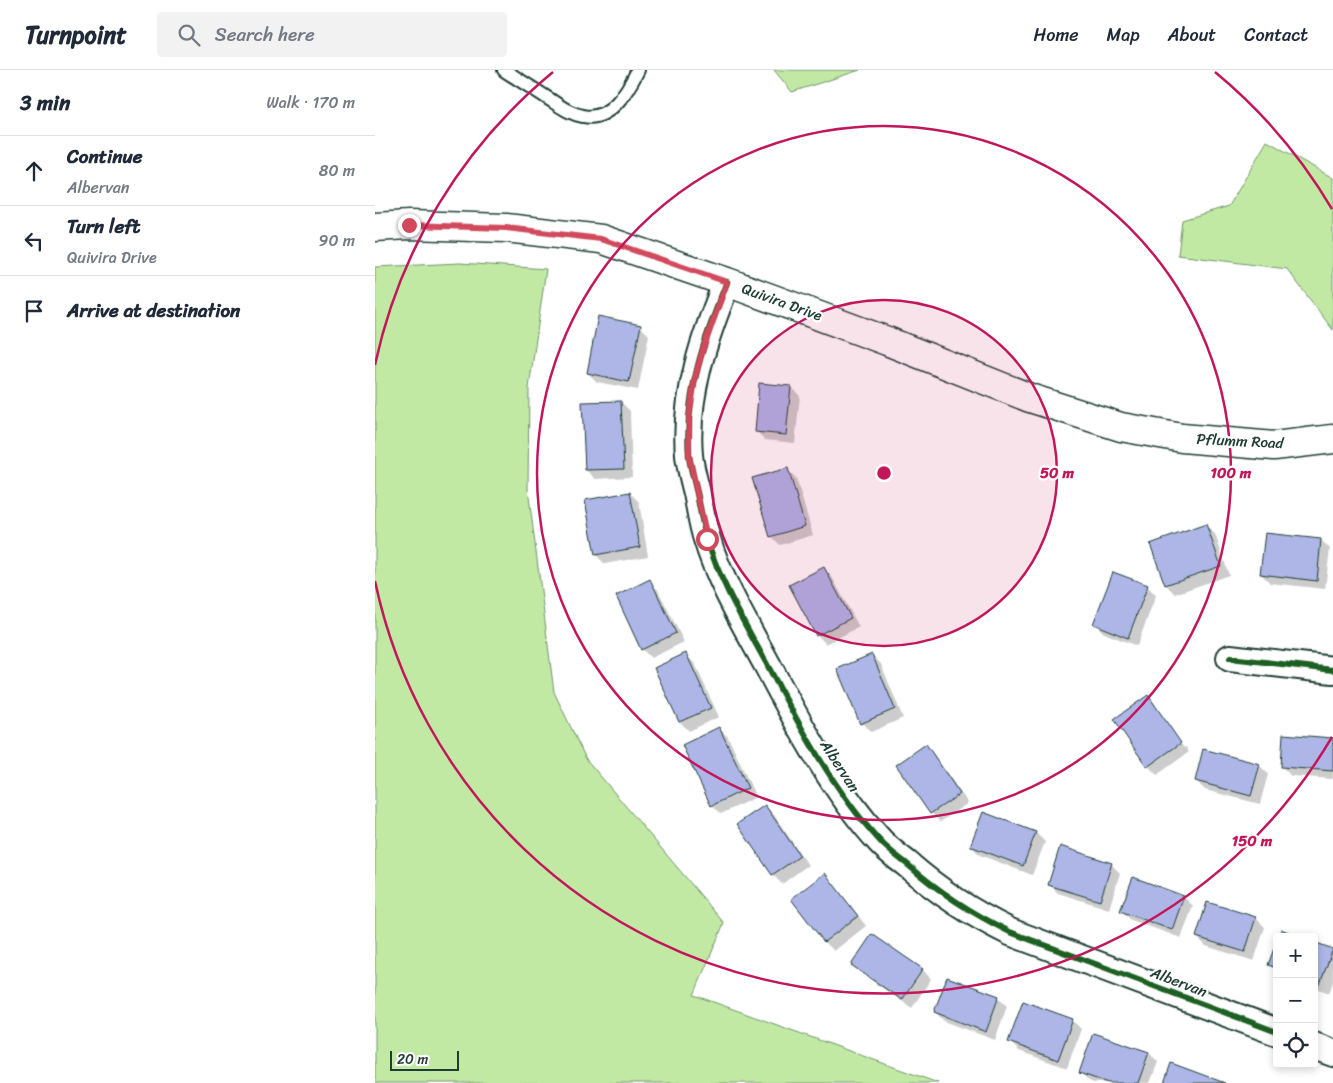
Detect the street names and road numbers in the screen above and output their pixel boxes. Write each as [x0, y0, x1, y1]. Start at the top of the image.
street label: Quivira Drive [738, 275, 826, 329]
street label: Pflumm Road [1196, 426, 1285, 456]
street label: Albervan [813, 734, 867, 798]
street label: Albervan [1146, 959, 1211, 1005]

